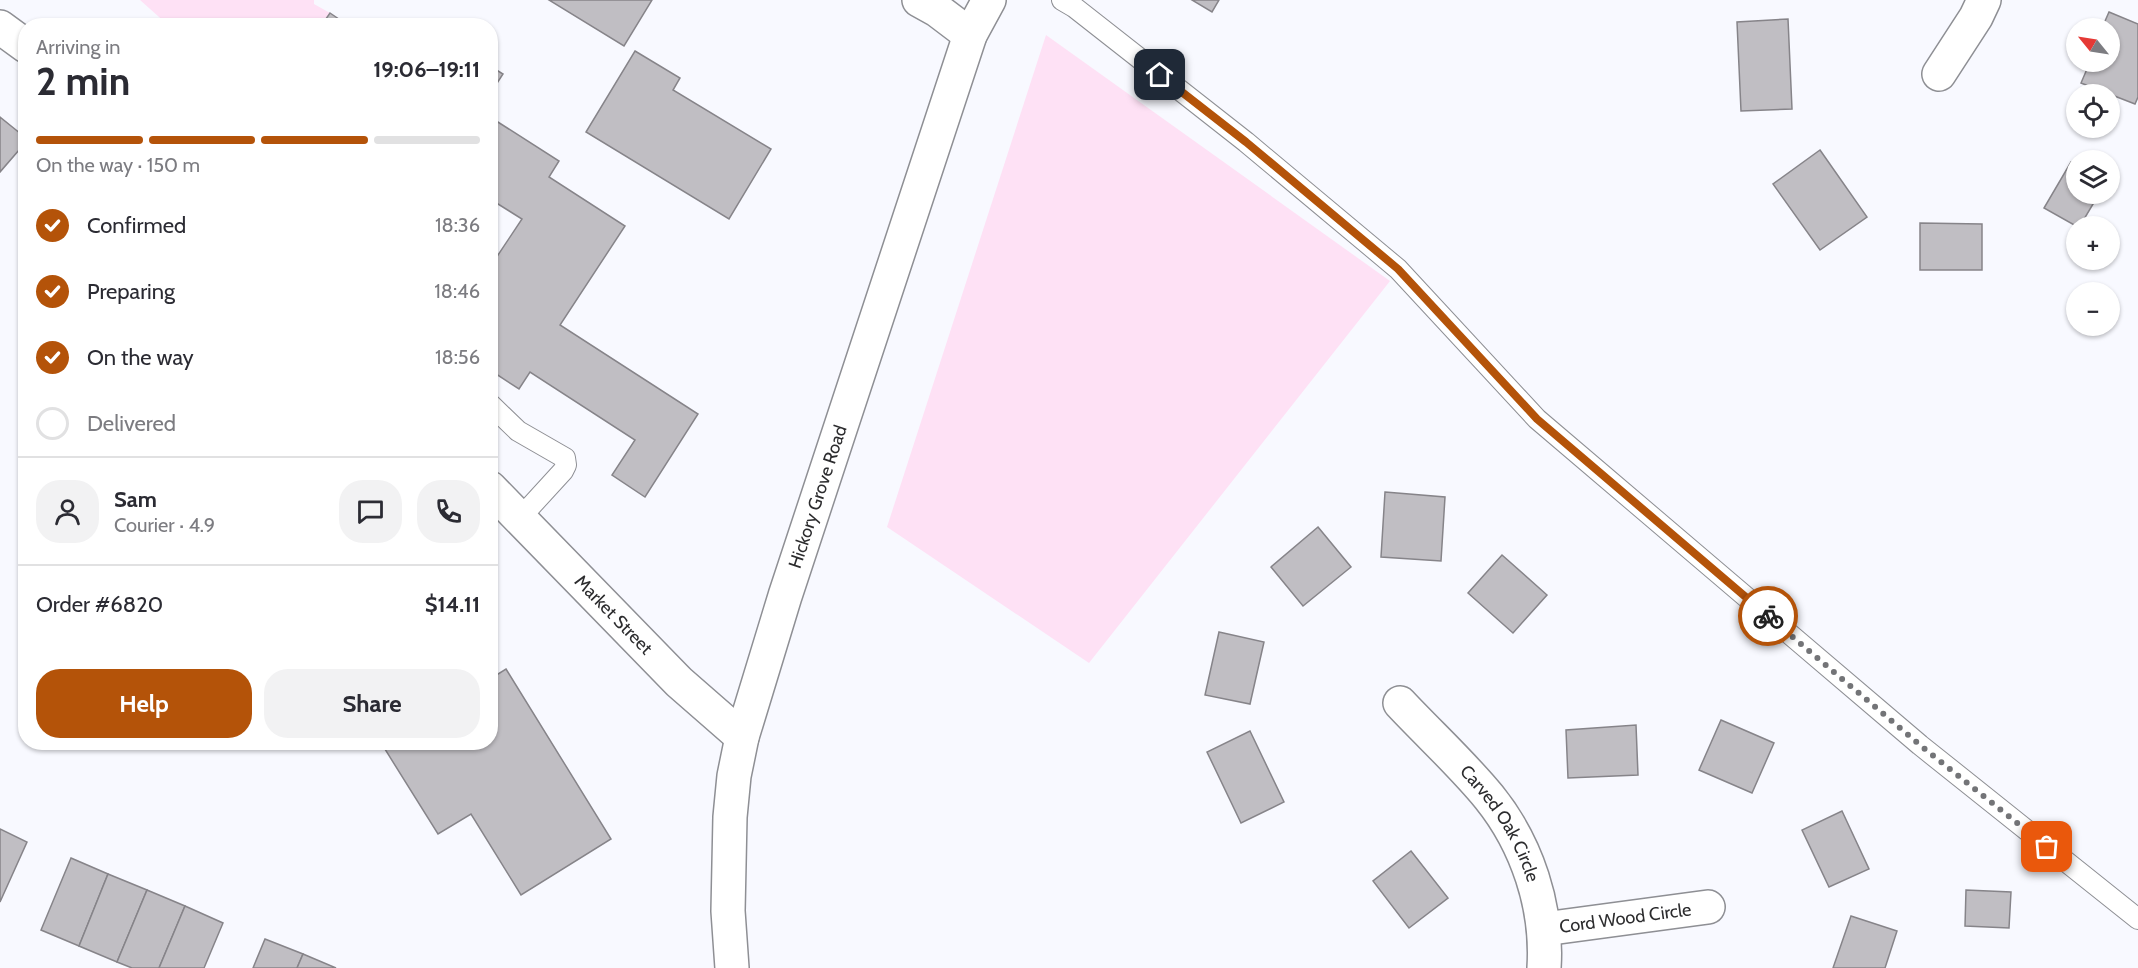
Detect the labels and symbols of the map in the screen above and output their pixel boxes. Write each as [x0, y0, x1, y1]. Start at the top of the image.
north arrow [2066, 18, 2120, 72]
pin [1134, 49, 1185, 100]
street label: Hickory Grove Road [784, 423, 852, 571]
street label: Market Street [570, 571, 657, 659]
courier [1738, 586, 1798, 646]
street label: Carved Oak Circle [1455, 761, 1544, 885]
pin [2021, 821, 2072, 872]
street label: Cord Wood Circle [1558, 898, 1693, 938]

